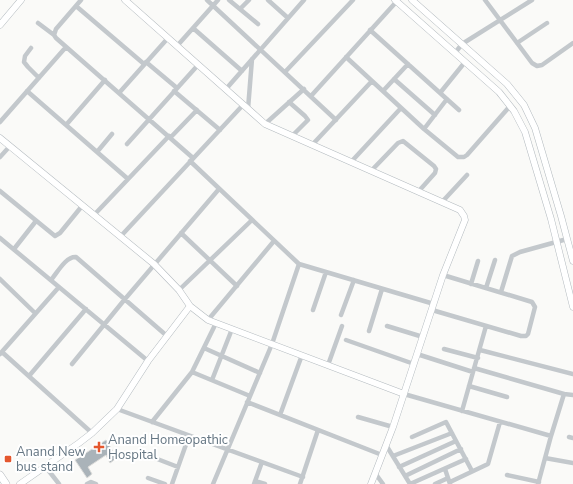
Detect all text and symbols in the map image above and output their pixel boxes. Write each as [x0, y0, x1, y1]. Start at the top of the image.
place label: Anand Homeopathic Hospital [108, 431, 228, 464]
marker: Anand Homeopathic Hospital [93, 441, 105, 453]
place label: Anand New bus stand [16, 443, 86, 476]
marker: Anand New bus stand [3, 454, 13, 464]

